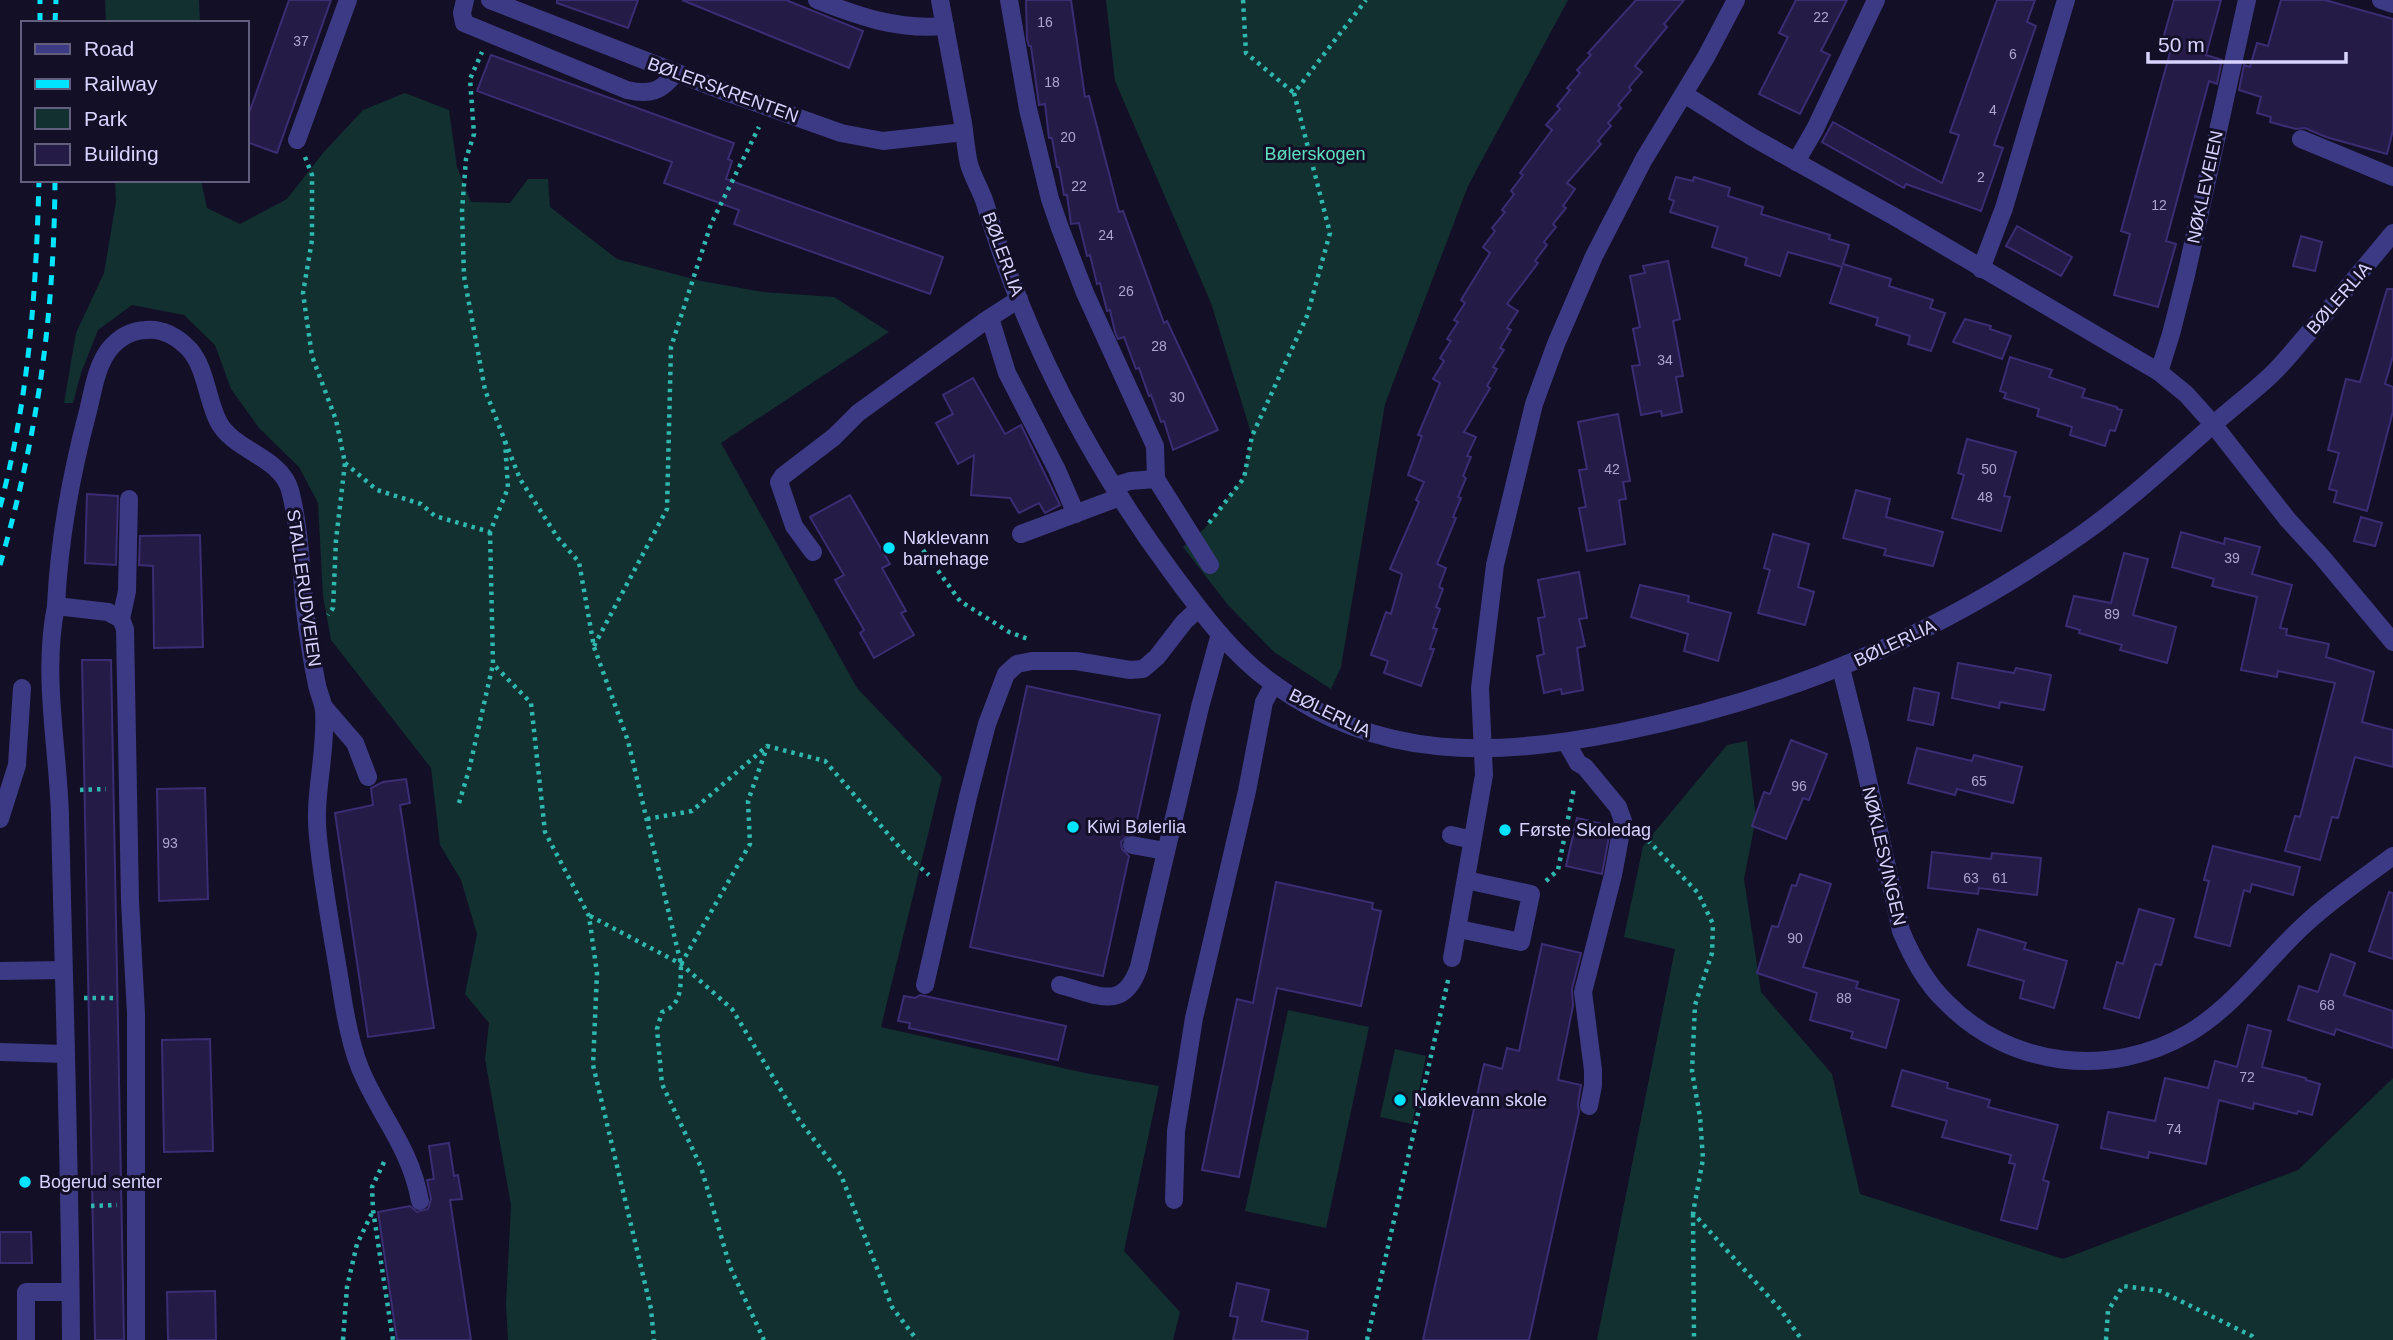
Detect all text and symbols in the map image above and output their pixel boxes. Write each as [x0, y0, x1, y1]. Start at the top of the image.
house number: 22 [1813, 9, 1829, 25]
house number: 16 [1037, 14, 1053, 30]
legend [21, 21, 248, 182]
scale bar [2148, 21, 2346, 65]
house number: 37 [293, 33, 309, 49]
text: 50 m [2158, 33, 2205, 56]
text: Road [84, 37, 134, 60]
house number: 6 [2009, 46, 2017, 62]
street label: BØLERSKRENTEN [645, 53, 801, 127]
text: Railway [84, 72, 158, 95]
house number: 18 [1044, 74, 1060, 90]
house number: 4 [1989, 102, 1997, 118]
text: Park [84, 107, 128, 130]
house number: 20 [1060, 129, 1076, 145]
street label: NØKLEVEIEN [2183, 129, 2227, 245]
text: Building [84, 142, 159, 165]
park label: Bølerskogen [1264, 144, 1366, 164]
house number: 2 [1977, 169, 1985, 185]
house number: 22 [1071, 178, 1087, 194]
house number: 12 [2151, 197, 2167, 213]
street label: BØLERLIA [979, 209, 1027, 299]
house number: 24 [1098, 227, 1114, 243]
street label: BØLERLIA [2303, 258, 2375, 338]
house number: 26 [1118, 283, 1134, 299]
house number: 28 [1151, 338, 1167, 354]
house number: 34 [1657, 352, 1673, 368]
house number: 30 [1169, 389, 1185, 405]
house number: 42 [1604, 461, 1620, 477]
house number: 50 [1981, 461, 1997, 477]
house number: 48 [1977, 489, 1993, 505]
street label: STALLERUDVEIEN [283, 508, 325, 668]
place label: Nøklevann barnehage [903, 528, 989, 569]
marker: Nøklevann barnehage [881, 540, 897, 556]
house number: 39 [2224, 550, 2240, 566]
house number: 89 [2104, 606, 2120, 622]
street label: BØLERLIA [1851, 615, 1939, 671]
street label: BØLERLIA [1286, 685, 1374, 741]
house number: 65 [1971, 773, 1987, 789]
house number: 96 [1791, 778, 1807, 794]
street label: NØKLESVINGEN [1858, 785, 1910, 927]
place label: Kiwi Bølerlia [1087, 817, 1187, 837]
marker: Kiwi Bølerlia [1065, 819, 1081, 835]
place label: Første Skoledag [1519, 820, 1651, 840]
marker: Første Skoledag [1497, 822, 1513, 838]
house number: 93 [162, 835, 178, 851]
house number: 63 [1963, 870, 1979, 886]
house number: 61 [1992, 870, 2008, 886]
house number: 90 [1787, 930, 1803, 946]
house number: 88 [1836, 990, 1852, 1006]
house number: 68 [2319, 997, 2335, 1013]
house number: 72 [2239, 1069, 2255, 1085]
place label: Nøklevann skole [1414, 1090, 1547, 1110]
marker: Nøklevann skole [1392, 1092, 1408, 1108]
house number: 74 [2166, 1121, 2182, 1137]
place label: Bogerud senter [39, 1172, 162, 1192]
marker: Bogerud senter [17, 1174, 33, 1190]

